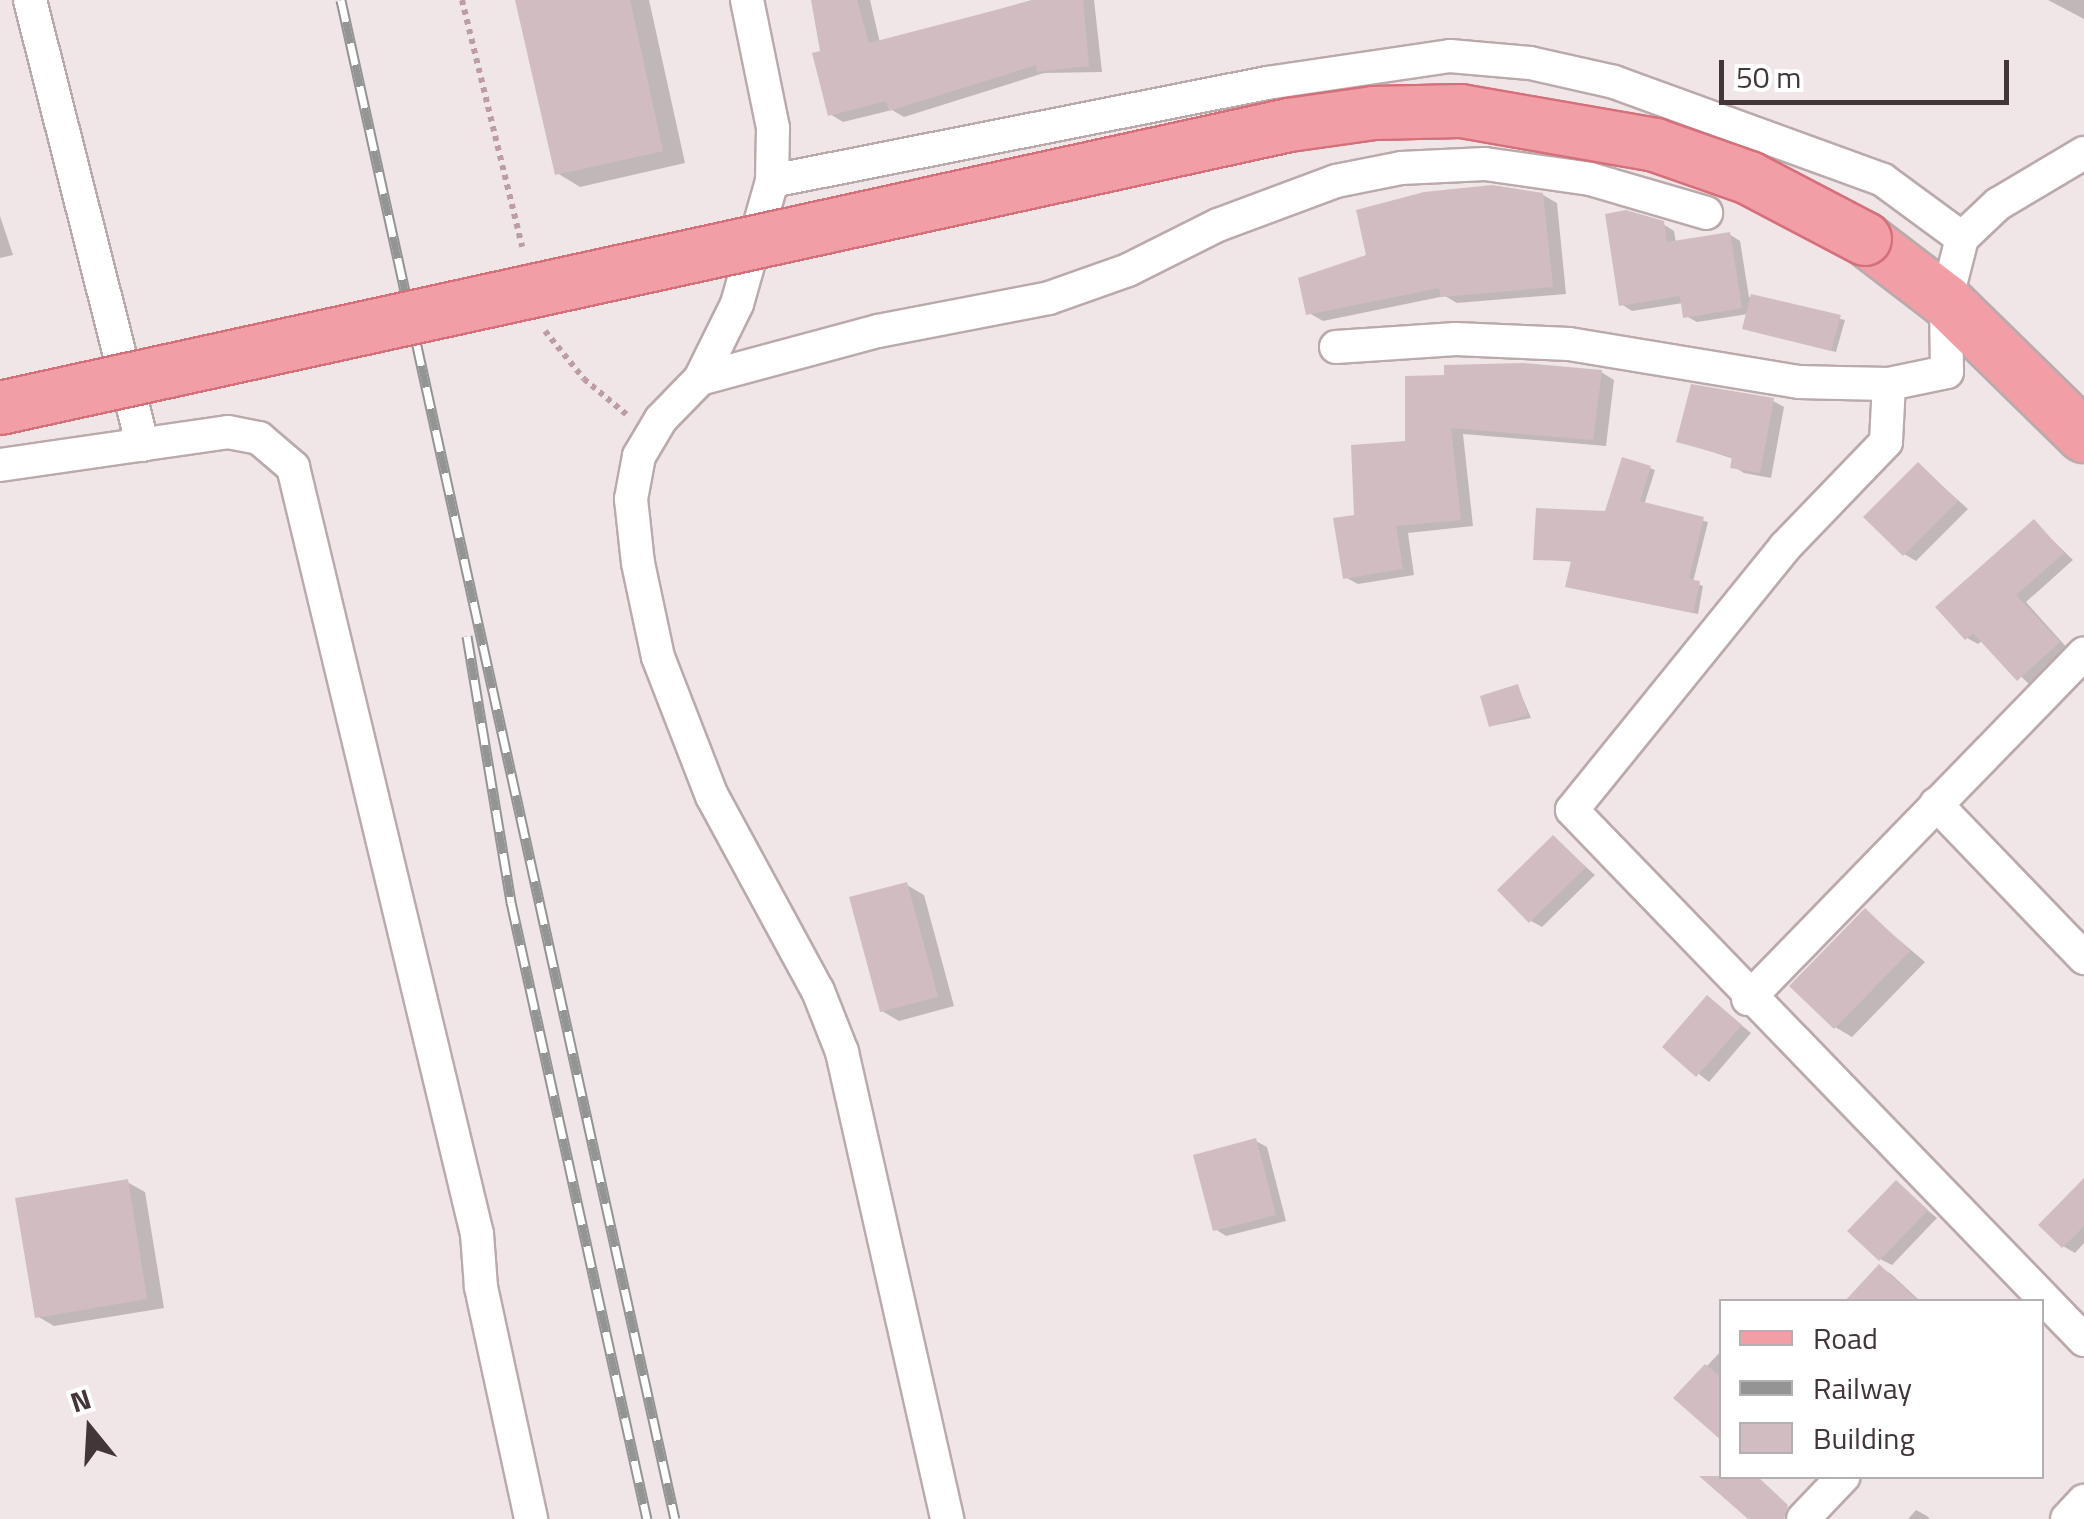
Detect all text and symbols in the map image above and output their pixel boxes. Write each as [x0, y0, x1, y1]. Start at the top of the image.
scale bar [1724, 40, 2014, 102]
text: 50 m [1736, 54, 1801, 100]
legend [1719, 1299, 2044, 1479]
text: Road [1813, 1315, 1878, 1361]
text: Railway [1813, 1365, 1912, 1411]
text: N [65, 1377, 96, 1423]
north arrow [40, 1379, 140, 1479]
text: Building [1813, 1415, 1915, 1461]

